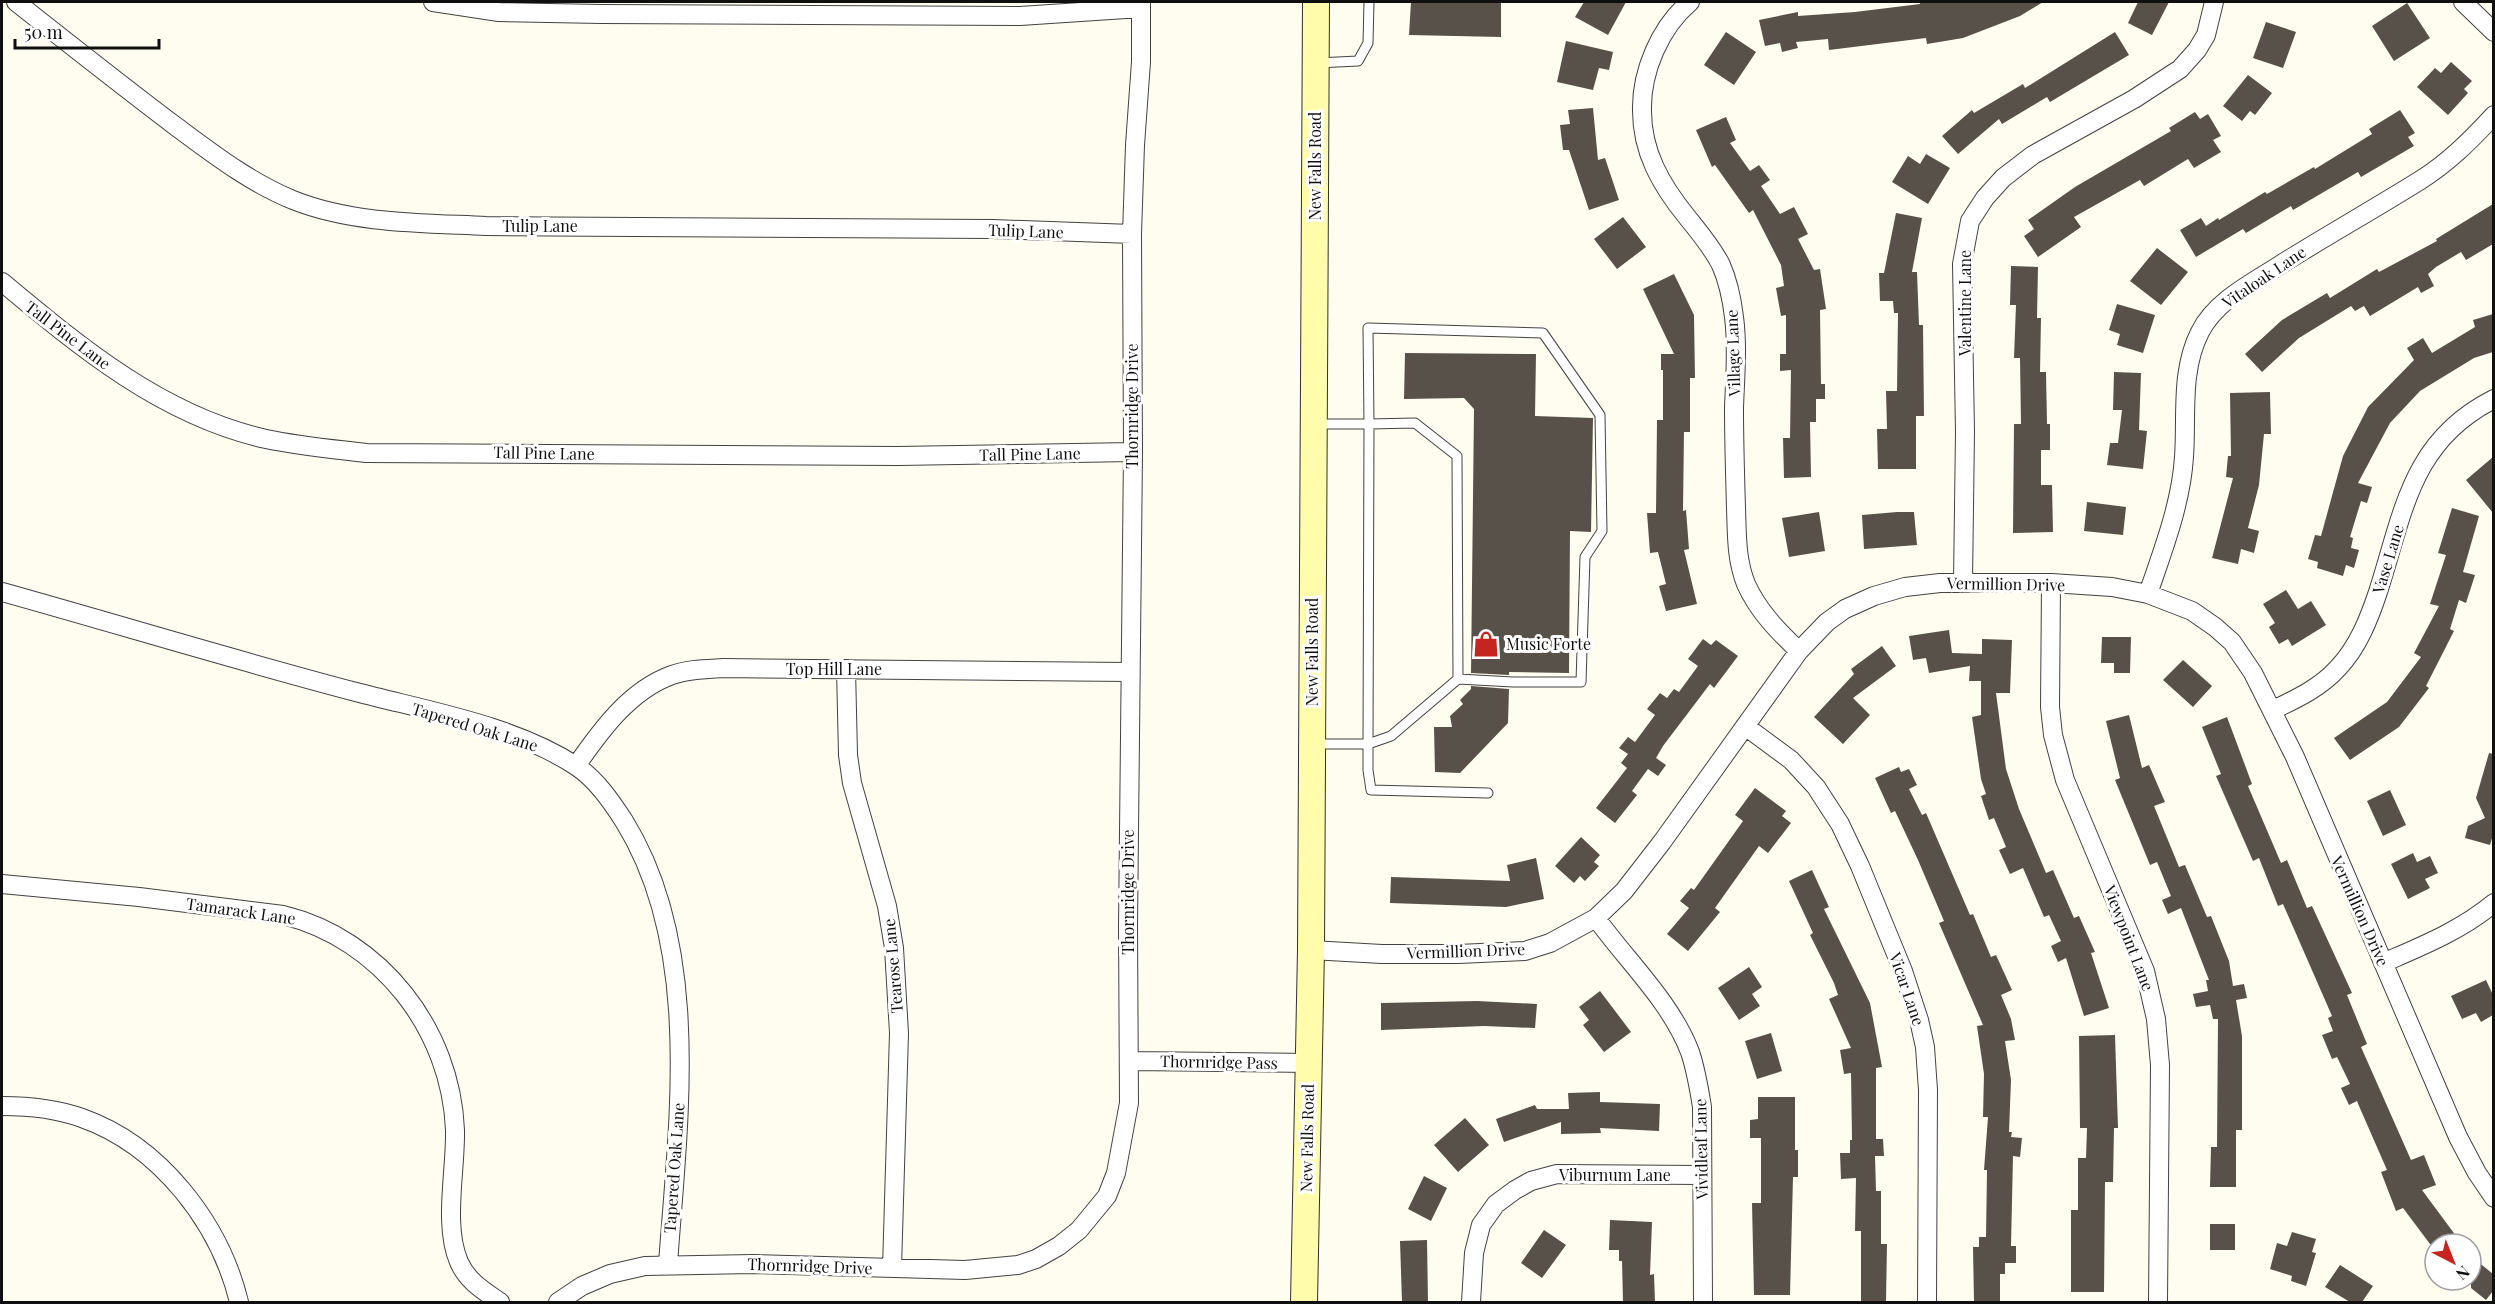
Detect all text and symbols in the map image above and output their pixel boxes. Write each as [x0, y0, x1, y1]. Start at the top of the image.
scale bar [15, 12, 159, 50]
text: 50 m [24, 20, 63, 44]
street label: New Falls Road [1304, 112, 1325, 220]
street label: Tulip Lane [502, 215, 578, 236]
street label: Tulip Lane [988, 219, 1064, 242]
street label: Vitaloak Lane [2217, 241, 2310, 313]
street label: Valentine Lane [1954, 250, 1975, 357]
street label: Tall Pine Lane [21, 296, 115, 374]
street label: Village Lane [1720, 309, 1745, 398]
street label: Thornridge Drive [1121, 343, 1142, 469]
street label: Tall Pine Lane [493, 441, 595, 464]
street label: Tall Pine Lane [979, 442, 1081, 465]
street label: Vase Lane [2367, 522, 2408, 597]
street label: Vermillion Drive [1946, 572, 2065, 595]
street label: New Falls Road [1301, 598, 1322, 706]
shop icon: Music Forte [1471, 629, 1501, 659]
place label: Music Forte [1506, 633, 1591, 654]
street label: Top Hill Lane [786, 658, 882, 679]
street label: Tapered Oak Lane [410, 697, 541, 756]
street label: Thornridge Drive [1117, 829, 1138, 955]
street label: Vermillion Drive [2326, 851, 2394, 969]
street label: Viewpoint Lane [2099, 881, 2159, 994]
street label: Tamarack Lane [185, 892, 297, 929]
street label: Tearose Lane [878, 918, 907, 1014]
street label: Vermillion Drive [1405, 938, 1526, 963]
street label: Vicar Lane [1885, 949, 1930, 1028]
street label: Thornridge Pass [1160, 1050, 1278, 1073]
street label: New Falls Road [1295, 1084, 1318, 1192]
street label: Vividleaf Lane [1689, 1098, 1712, 1201]
street label: Tapered Oak Lane [658, 1102, 689, 1234]
street label: Viburnum Lane [1558, 1164, 1671, 1185]
north arrow [2423, 1232, 2483, 1292]
street label: Thornridge Drive [747, 1253, 873, 1278]
text: N [2452, 1262, 2475, 1285]

